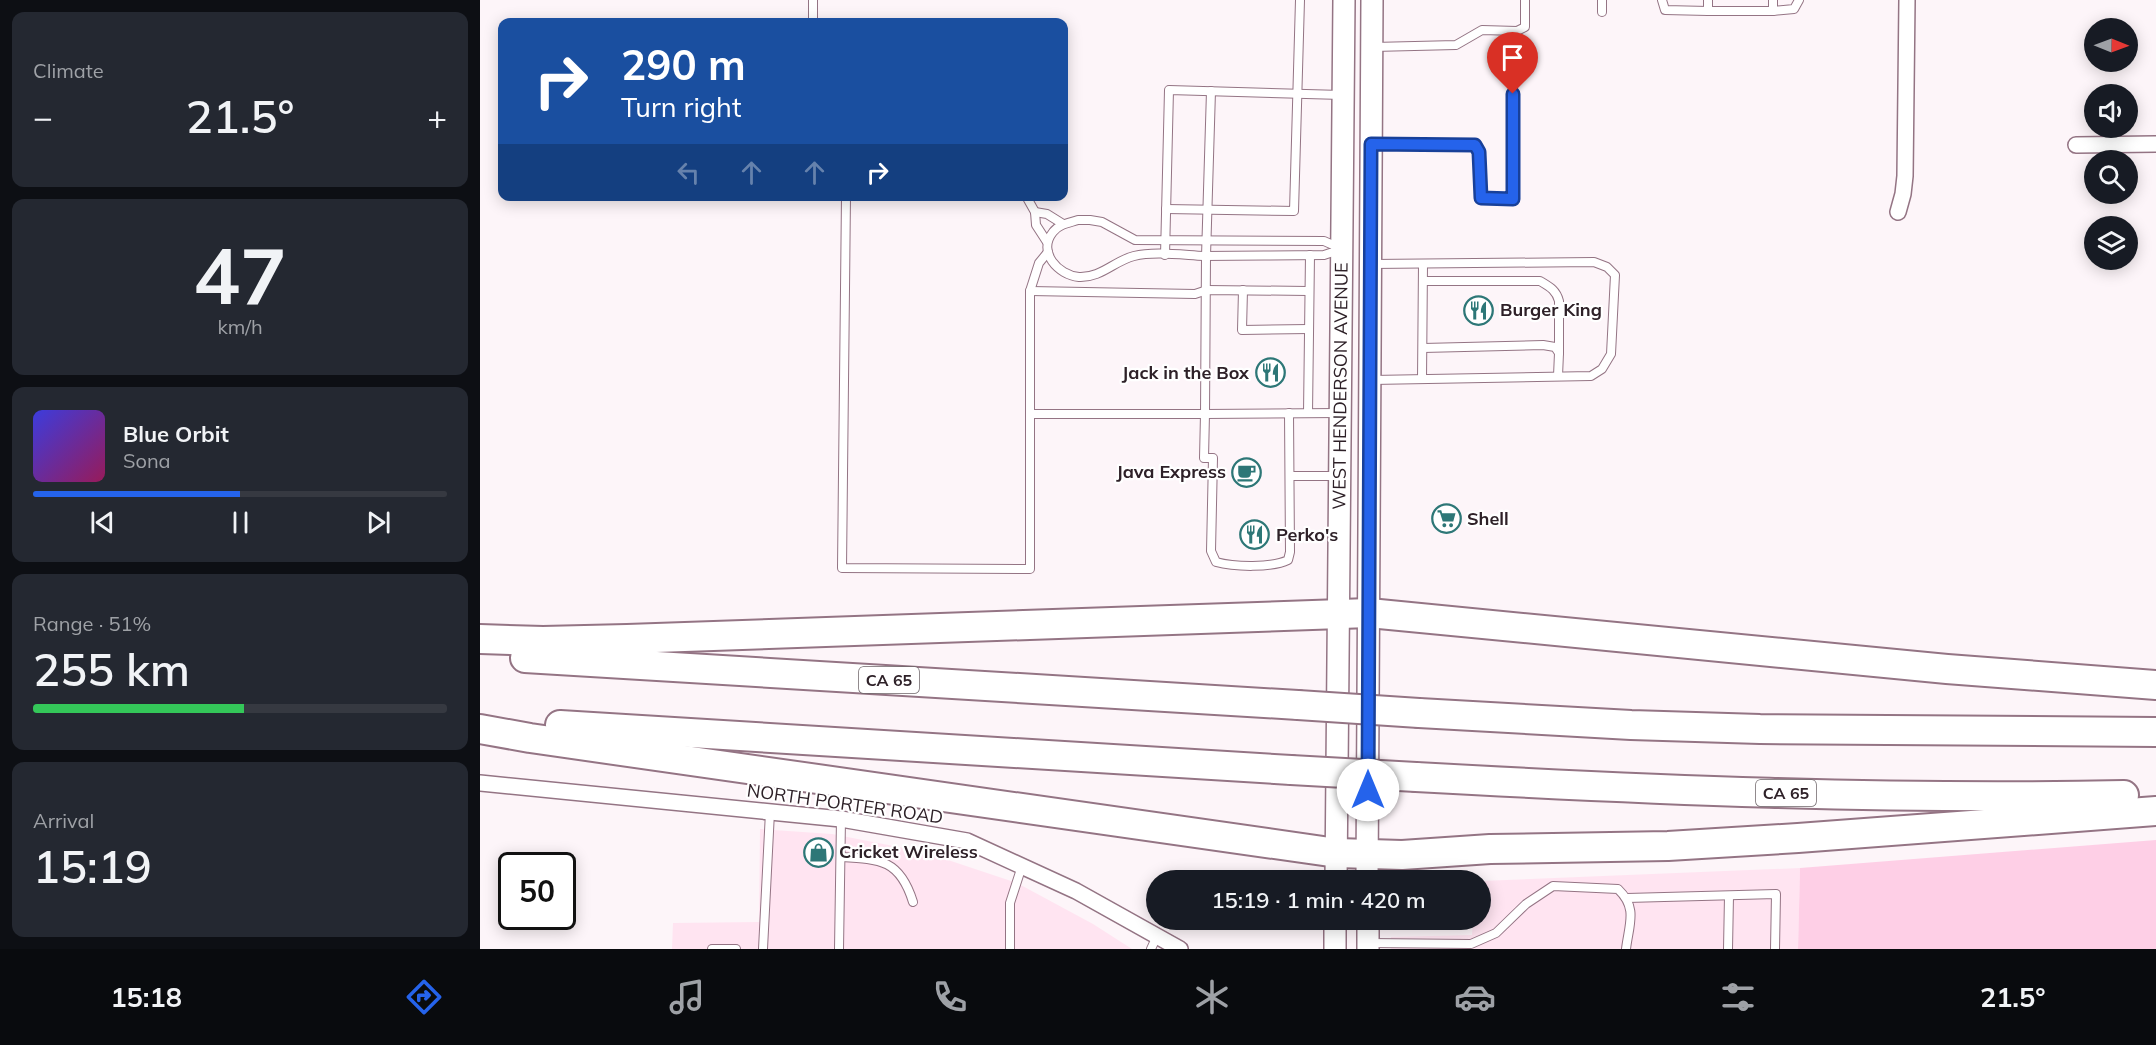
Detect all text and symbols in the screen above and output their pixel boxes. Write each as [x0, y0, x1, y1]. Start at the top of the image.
north arrow [2084, 18, 2138, 72]
map controls [2084, 18, 2138, 270]
pin [1487, 32, 1538, 94]
text: 290 m [621, 38, 746, 91]
icon: arrive [1496, 41, 1529, 74]
icon: right [522, 42, 600, 120]
text: Climate [33, 58, 104, 83]
button: sound [2084, 84, 2138, 138]
text: 21.5° [186, 88, 294, 144]
text: Turn right [621, 90, 741, 124]
text: − [33, 96, 53, 137]
text: + [427, 96, 447, 137]
button: search [2084, 150, 2138, 204]
icon: left [672, 156, 705, 189]
icon: ahead [735, 156, 768, 189]
icon: ahead [798, 156, 831, 189]
icon: right [861, 156, 894, 189]
button: layers [2084, 216, 2138, 270]
text: 47 [193, 226, 287, 324]
street label: WEST HENDERSON AVENUE [1327, 262, 1353, 510]
restaurant icon: Burger King [1463, 294, 1495, 326]
place label: Burger King [1500, 298, 1602, 321]
text: km/h [217, 314, 263, 339]
restaurant icon: Jack in the Box [1254, 357, 1286, 389]
place label: Jack in the Box [1122, 361, 1250, 384]
text: Blue Orbit [123, 420, 229, 448]
text: Sona [123, 448, 171, 473]
cafe icon: Java Express [1231, 456, 1263, 488]
place label: Java Express [1116, 460, 1226, 483]
supermarket icon: Shell [1430, 503, 1462, 535]
icon: previous [86, 506, 119, 539]
icon: pause [224, 506, 257, 539]
icon: next [362, 506, 395, 539]
place label: Shell [1467, 507, 1509, 530]
restaurant icon: Perko's [1239, 519, 1271, 551]
place label: Perko's [1276, 523, 1338, 546]
text: Range · 51% [33, 611, 151, 636]
text: 255 km [33, 641, 190, 697]
road number: CA 65 [859, 667, 919, 693]
position arrow [1336, 758, 1400, 822]
street label: NORTH PORTER ROAD [746, 778, 945, 829]
road number: CA 65 [1756, 780, 1816, 806]
text: Arrival [33, 808, 94, 833]
shop icon: Cricket Wireless [802, 836, 834, 868]
text: 15:19 [33, 838, 152, 894]
place label: Cricket Wireless [839, 840, 978, 863]
speed limit sign: 50 [498, 852, 576, 930]
text: 15:19 · 1 min · 420 m [1211, 886, 1426, 914]
icon: directions [403, 976, 445, 1018]
icon: music [666, 976, 708, 1018]
icon: phone [929, 976, 971, 1018]
icon: climate [1191, 976, 1233, 1018]
icon: car [1454, 976, 1496, 1018]
icon: filters [1717, 976, 1759, 1018]
text: 15:18 [110, 980, 182, 1014]
text: 21.5° [1980, 980, 2045, 1014]

